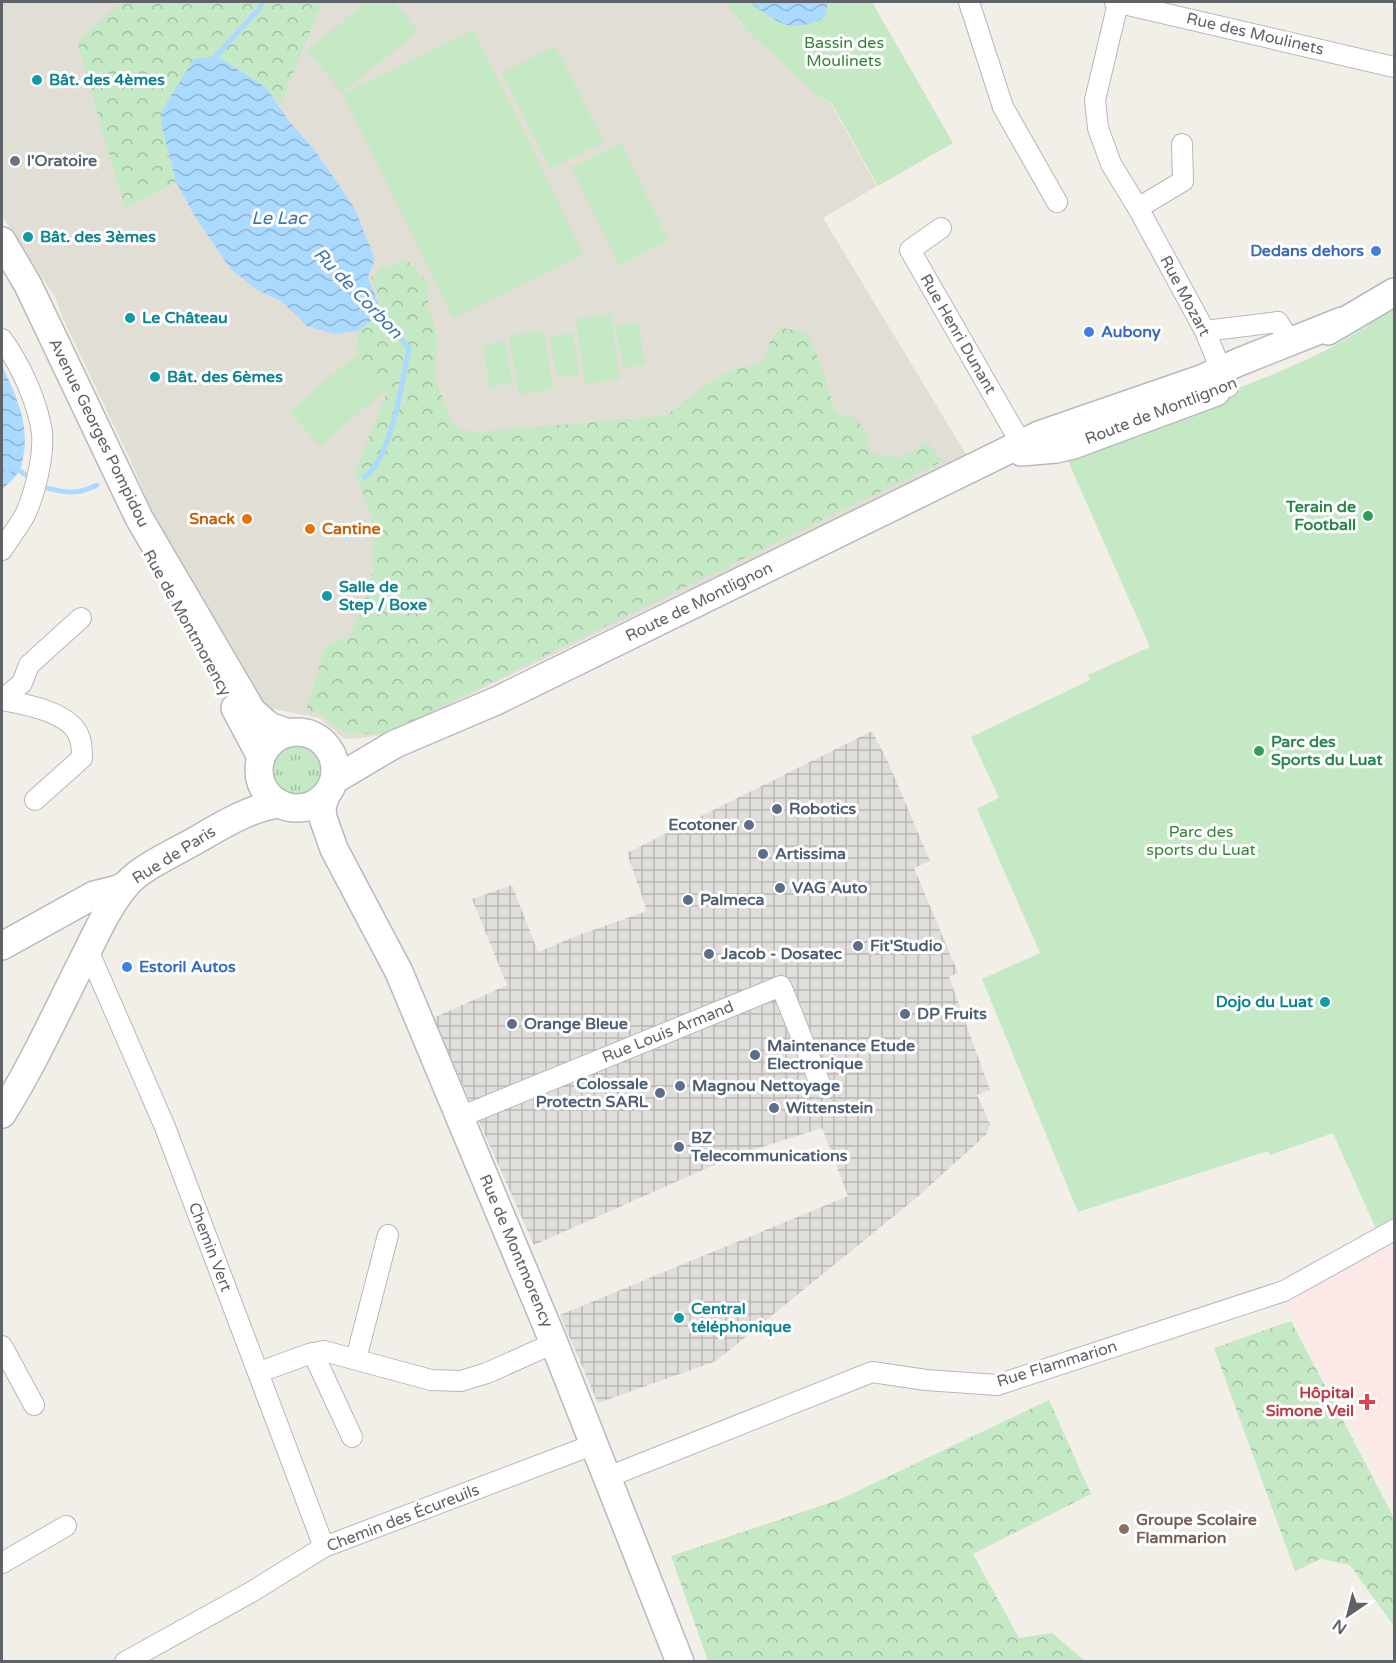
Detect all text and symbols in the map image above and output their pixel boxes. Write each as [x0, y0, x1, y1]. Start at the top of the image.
street label: Rue des Moulinets [1184, 8, 1326, 60]
park label: Bassin des Moulinets [804, 33, 884, 71]
place label: Bât. des 4èmes [49, 70, 165, 90]
marker: Bât. des 4èmes [30, 73, 44, 87]
place label: l'Oratoire [27, 151, 97, 171]
marker: l'Oratoire [8, 154, 22, 168]
water label: Le Lac [251, 207, 309, 229]
place label: Bât. des 3èmes [40, 227, 156, 247]
marker: Bât. des 3èmes [21, 230, 35, 244]
place label: Dedans dehors [1250, 241, 1364, 261]
water label: Ru de Corbon [309, 243, 408, 344]
marker: Dedans dehors [1369, 244, 1383, 258]
street label: Rue Mozart [1155, 252, 1215, 340]
street label: Rue Henri Dunant [916, 270, 1000, 398]
place label: Le Château [142, 308, 228, 328]
marker: Le Château [123, 311, 137, 325]
place label: Aubony [1101, 322, 1161, 342]
marker: Aubony [1082, 325, 1096, 339]
street label: Avenue Georges Pompidou [44, 335, 154, 531]
place label: Bât. des 6èmes [167, 367, 283, 387]
marker: Bât. des 6èmes [148, 370, 162, 384]
street label: Route de Montlignon [1082, 373, 1240, 449]
place label: Terain de Football [1285, 497, 1356, 535]
place label: Snack [189, 509, 235, 529]
marker: Terain de Football [1361, 509, 1375, 523]
marker: Snack [240, 512, 254, 526]
place label: Cantine [322, 519, 381, 539]
marker: Cantine [303, 522, 317, 536]
street label: Rue de Montmorency [138, 546, 236, 700]
street label: Route de Montlignon [622, 558, 776, 646]
place label: Salle de Step / Boxe [339, 577, 427, 615]
marker: Salle de Step / Boxe [320, 589, 334, 603]
place label: Parc des Sports du Luat [1271, 732, 1383, 770]
marker: Parc des Sports du Luat [1252, 744, 1266, 758]
place label: Robotics [789, 799, 857, 819]
marker: Robotics [770, 802, 784, 816]
place label: Ecotoner [668, 815, 738, 835]
marker: Ecotoner [742, 818, 756, 832]
street label: Rue de Paris [129, 821, 219, 889]
park label: Parc des sports du Luat [1146, 822, 1256, 860]
place label: Artissima [775, 844, 846, 864]
marker: Artissima [756, 847, 770, 861]
place label: VAG Auto [792, 878, 868, 898]
marker: VAG Auto [773, 881, 787, 895]
place label: Palmeca [700, 890, 765, 910]
marker: Palmeca [681, 893, 695, 907]
place label: Fit'Studio [870, 936, 943, 956]
marker: Fit'Studio [851, 939, 865, 953]
place label: Jacob - Dosatec [720, 944, 843, 964]
marker: Jacob - Dosatec [702, 947, 716, 961]
place label: Estoril Autos [139, 957, 236, 977]
marker: Estoril Autos [120, 960, 134, 974]
place label: Dojo du Luat [1216, 992, 1314, 1012]
marker: Dojo du Luat [1318, 995, 1332, 1009]
street label: Rue Louis Armand [599, 996, 737, 1068]
place label: DP Fruits [917, 1004, 987, 1024]
marker: DP Fruits [898, 1007, 912, 1021]
place label: Orange Bleue [524, 1014, 628, 1034]
marker: Orange Bleue [505, 1017, 519, 1031]
place label: Maintenance Etude Electronique [767, 1036, 915, 1074]
marker: Maintenance Etude Electronique [748, 1048, 762, 1062]
place label: Colossale Protectn SARL [536, 1074, 649, 1112]
place label: Magnou Nettoyage [692, 1076, 840, 1096]
marker: Magnou Nettoyage [673, 1079, 687, 1093]
marker: Colossale Protectn SARL [653, 1086, 667, 1100]
place label: Wittenstein [786, 1098, 873, 1118]
marker: Wittenstein [767, 1101, 781, 1115]
place label: BZ Telecommunications [690, 1128, 848, 1166]
marker: BZ Telecommunications [672, 1140, 686, 1154]
street label: Rue de Montmorency [475, 1171, 558, 1331]
street label: Chemin Vert [184, 1200, 236, 1294]
place label: Central téléphonique [690, 1299, 791, 1337]
marker: Central téléphonique [672, 1311, 686, 1325]
street label: Rue Flammarion [994, 1336, 1120, 1392]
place label: Hôpital Simone Veil [1266, 1383, 1354, 1421]
marker: Hôpital Simone Veil [1358, 1393, 1376, 1411]
street label: Chemin des Écureuils [324, 1480, 482, 1556]
place label: Groupe Scolaire Flammarion [1136, 1510, 1257, 1548]
marker: Groupe Scolaire Flammarion [1117, 1522, 1131, 1536]
north arrow [1318, 1585, 1378, 1645]
text: N [1329, 1615, 1351, 1638]

